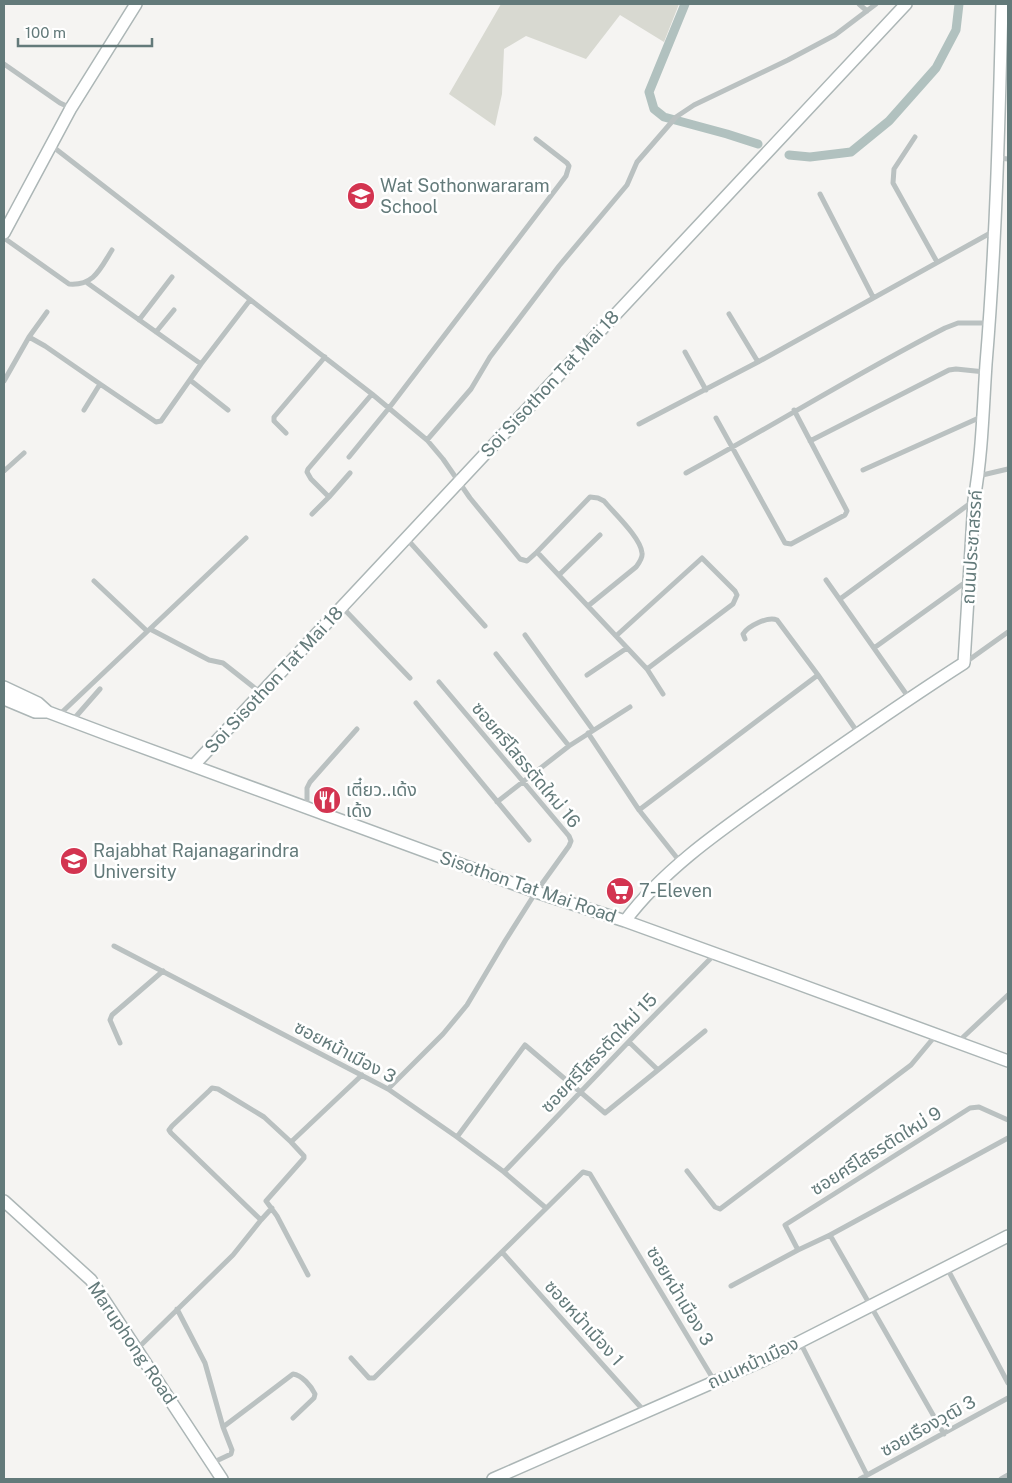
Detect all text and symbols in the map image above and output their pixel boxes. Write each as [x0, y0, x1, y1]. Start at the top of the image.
scale bar [18, 15, 151, 47]
text: 100 m [25, 24, 66, 41]
place label: Wat Sothonwararam School [380, 175, 549, 217]
school or university icon: Wat Sothonwararam School [346, 181, 376, 211]
street label: Soi Sisothon Tat Mai 18 [476, 306, 623, 461]
street label: ถนนประชาสรรค์ [957, 489, 986, 605]
street label: Soi Sisothon Tat Mai 18 [200, 602, 347, 757]
street label: ซอยศรีโสธรตัดใหม่ 16 [468, 698, 585, 832]
place label: เตี๋ยว..เด้ง เด้ง [346, 777, 417, 821]
restaurant icon: เตี๋ยว..เด้ง เด้ง [312, 785, 342, 815]
place label: Rajabhat Rajanagarindra University [93, 840, 299, 882]
school or university icon: Rajabhat Rajanagarindra University [59, 846, 89, 876]
street label: Sisothon Tat Mai Road [437, 846, 619, 927]
supermarket icon: 7-Eleven [605, 876, 635, 906]
place label: 7-Eleven [639, 880, 712, 901]
street label: ซอยศรีโสธรตัดใหม่ 15 [536, 989, 661, 1117]
street label: ซอยหน้าเมือง 3 [291, 1016, 400, 1087]
street label: ซอยศรีโสธรตัดใหม่ 9 [806, 1102, 945, 1199]
street label: ซอยหน้าเมือง 3 [643, 1242, 718, 1349]
street label: ซอยหน้าเมือง 1 [540, 1276, 628, 1370]
street label: Maruphong Road [84, 1277, 181, 1408]
street label: ถนนหน้าเมือง [704, 1332, 802, 1393]
street label: ซอยเรืองวุฒิ 3 [876, 1391, 980, 1461]

